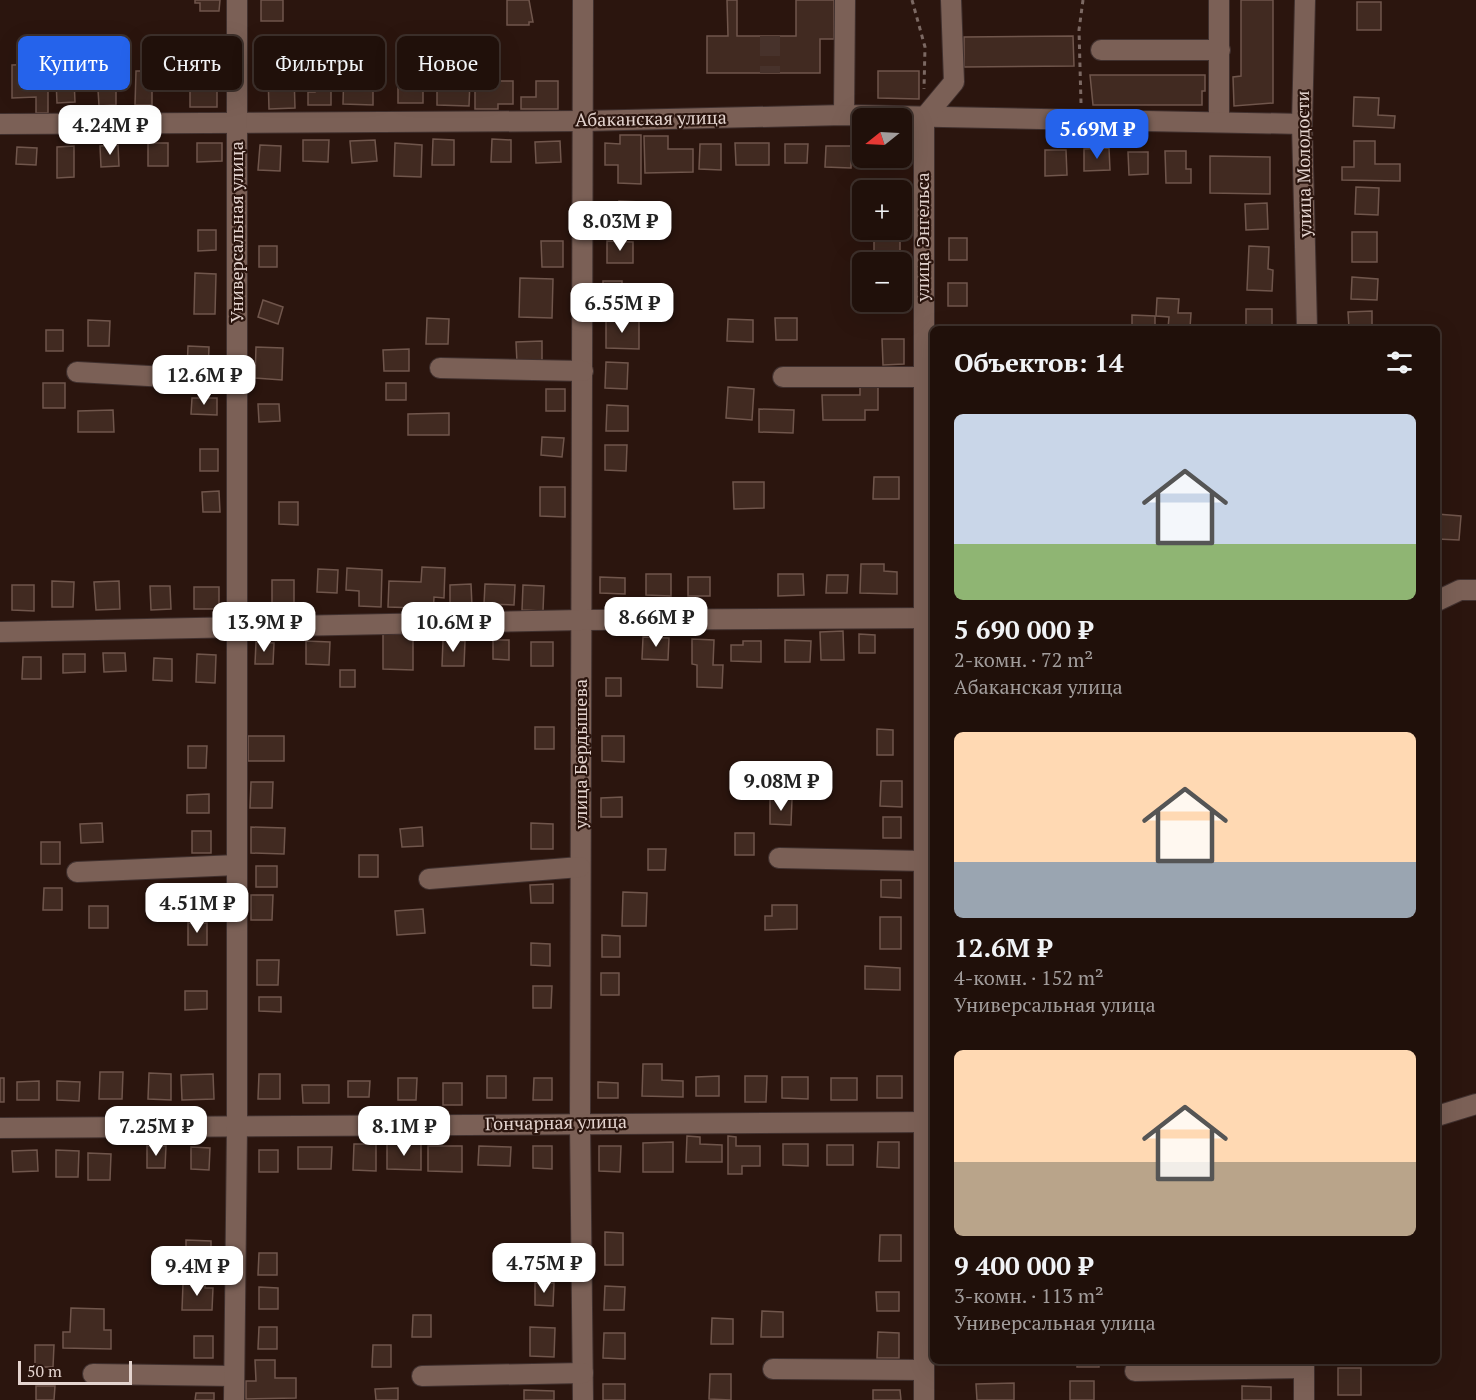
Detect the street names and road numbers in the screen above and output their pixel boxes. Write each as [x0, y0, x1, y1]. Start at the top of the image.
street label: улица Молодости [1290, 90, 1316, 239]
street label: Абаканская улица [575, 105, 727, 131]
street label: Универсальная улица [224, 141, 248, 323]
street label: улица Энгельса [910, 172, 934, 303]
street label: улица Бердышева [568, 679, 592, 830]
street label: Гончарная улица [485, 1109, 627, 1135]

